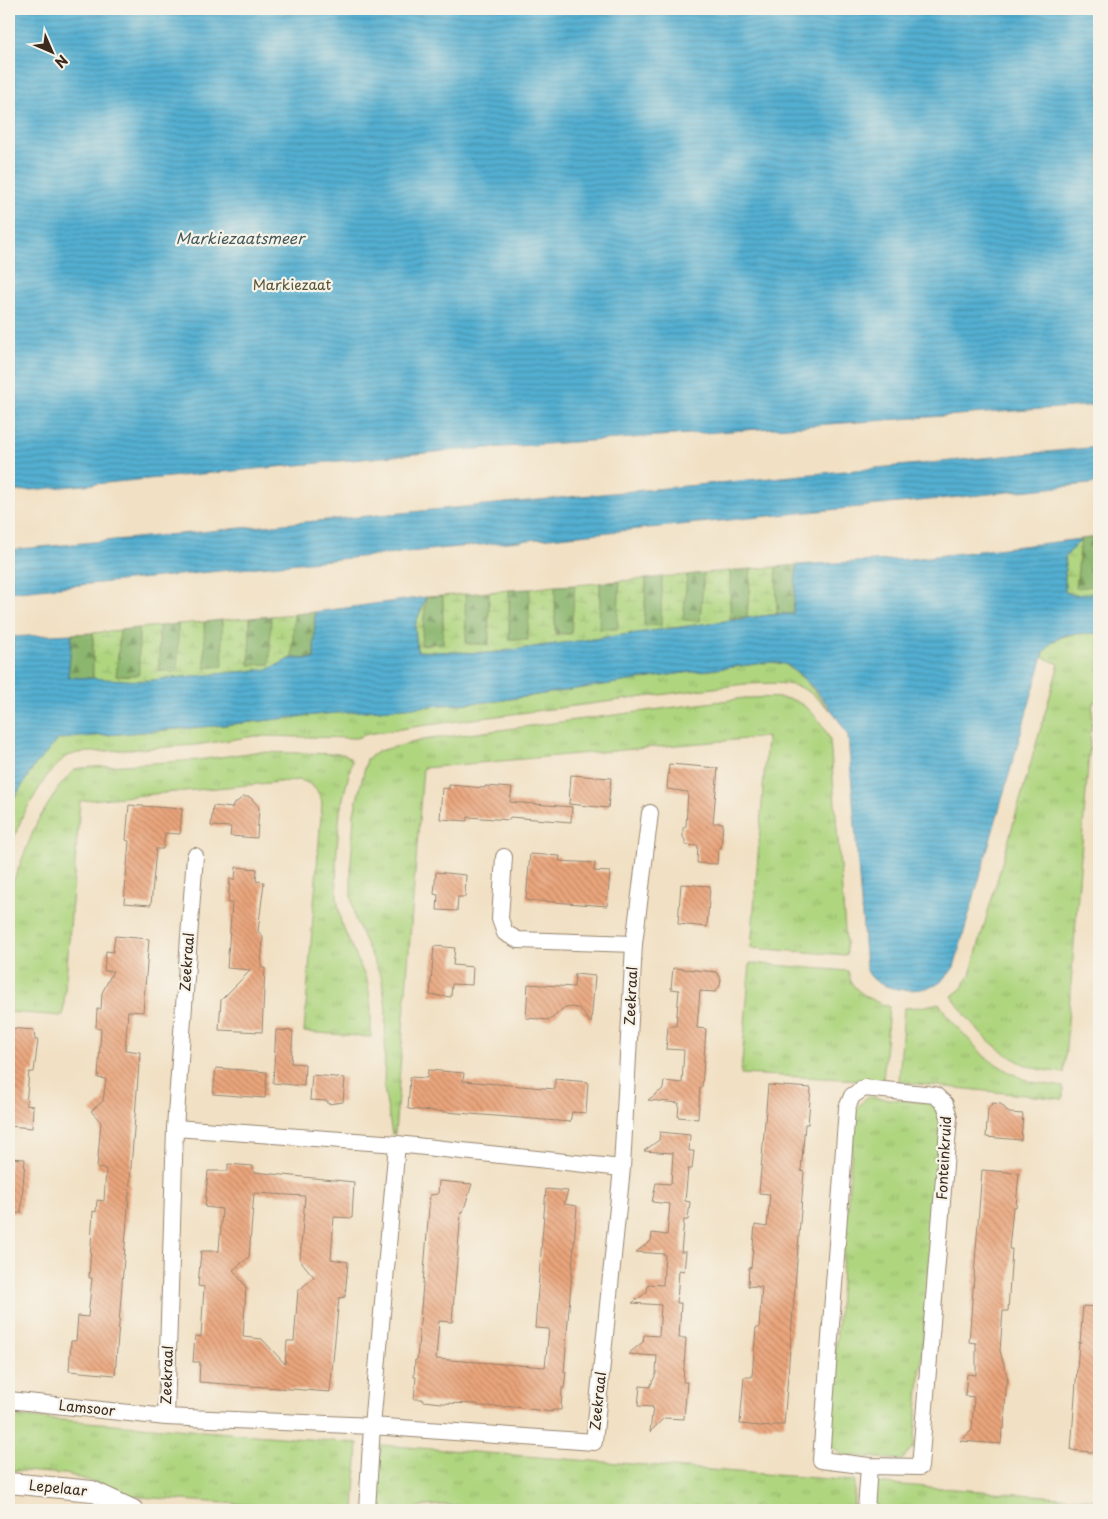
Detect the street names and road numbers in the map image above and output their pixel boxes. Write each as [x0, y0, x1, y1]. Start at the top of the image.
street label: Zeekraal [174, 932, 199, 992]
street label: Zeekraal [618, 966, 643, 1026]
street label: Fonteinkruid [931, 1115, 956, 1201]
street label: Zeekraal [155, 1345, 178, 1405]
street label: Zeekraal [584, 1371, 611, 1431]
street label: Lamsoor [58, 1394, 117, 1421]
street label: Lepelaar [28, 1474, 89, 1501]

